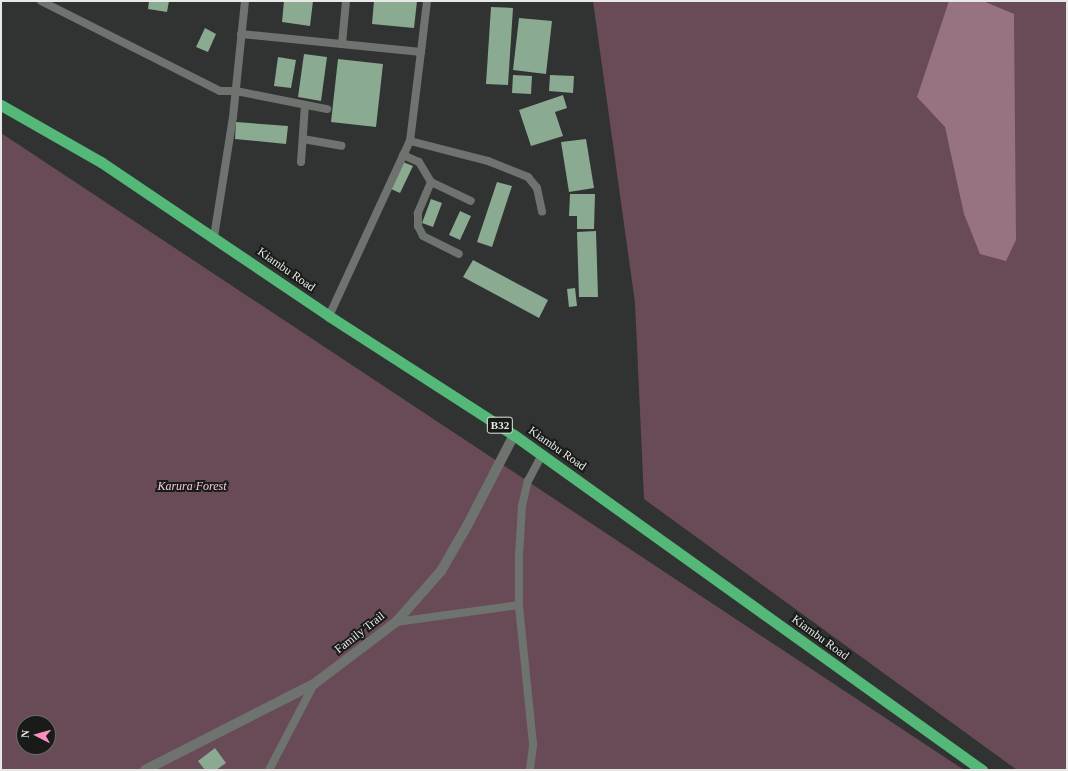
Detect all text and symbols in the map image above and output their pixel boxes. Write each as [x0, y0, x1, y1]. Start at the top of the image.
street label: Kiambu Road [254, 245, 318, 295]
road number: B32 [486, 416, 514, 434]
street label: Kiambu Road [525, 424, 589, 474]
park label: Karura Forest [157, 480, 227, 494]
street label: Family Trail [332, 609, 388, 657]
street label: Kiambu Road [789, 612, 851, 664]
north arrow [16, 715, 56, 755]
text: N [19, 729, 31, 738]

